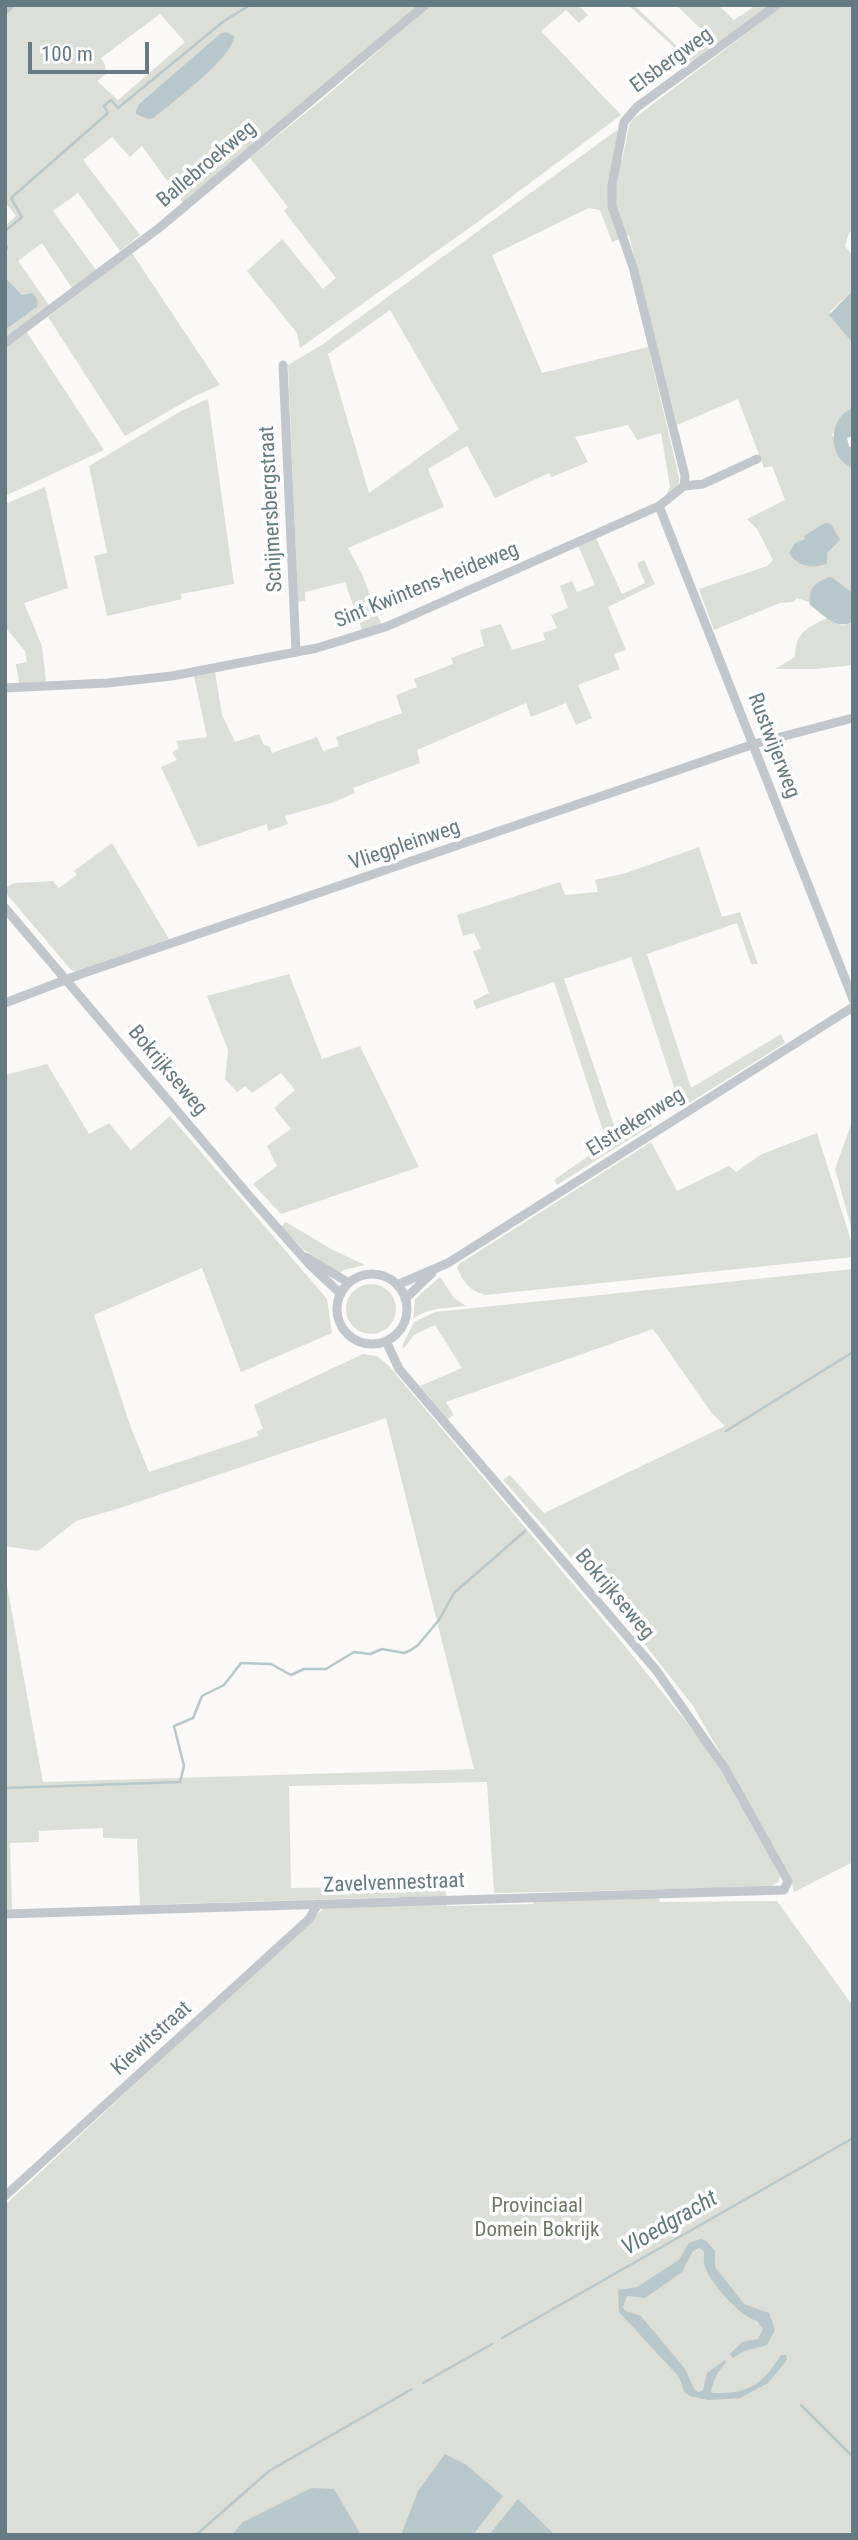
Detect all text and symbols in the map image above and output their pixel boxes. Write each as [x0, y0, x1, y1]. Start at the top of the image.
street label: Elsbergweg [626, 23, 718, 99]
scale bar [32, 28, 152, 72]
text: 100 m [41, 42, 93, 66]
street label: Ballebroekweg [152, 116, 262, 214]
street label: Schijmersbergstraat [255, 425, 289, 593]
street label: Sint Kwintens-heideweg [331, 538, 523, 634]
street label: Rustwijerweg [741, 690, 805, 802]
street label: Vliegpleinweg [346, 815, 464, 877]
street label: Bokrijkseweg [122, 1021, 212, 1121]
street label: Elstrekenweg [583, 1083, 689, 1163]
street label: Bokrijkseweg [569, 1545, 659, 1645]
street label: Zavelvennestraat [323, 1869, 465, 1899]
street label: Kiewitstraat [107, 1997, 197, 2081]
water label: Vloedgracht [617, 2186, 723, 2262]
park label: Provinciaal Domein Bokrijk [475, 2194, 599, 2244]

